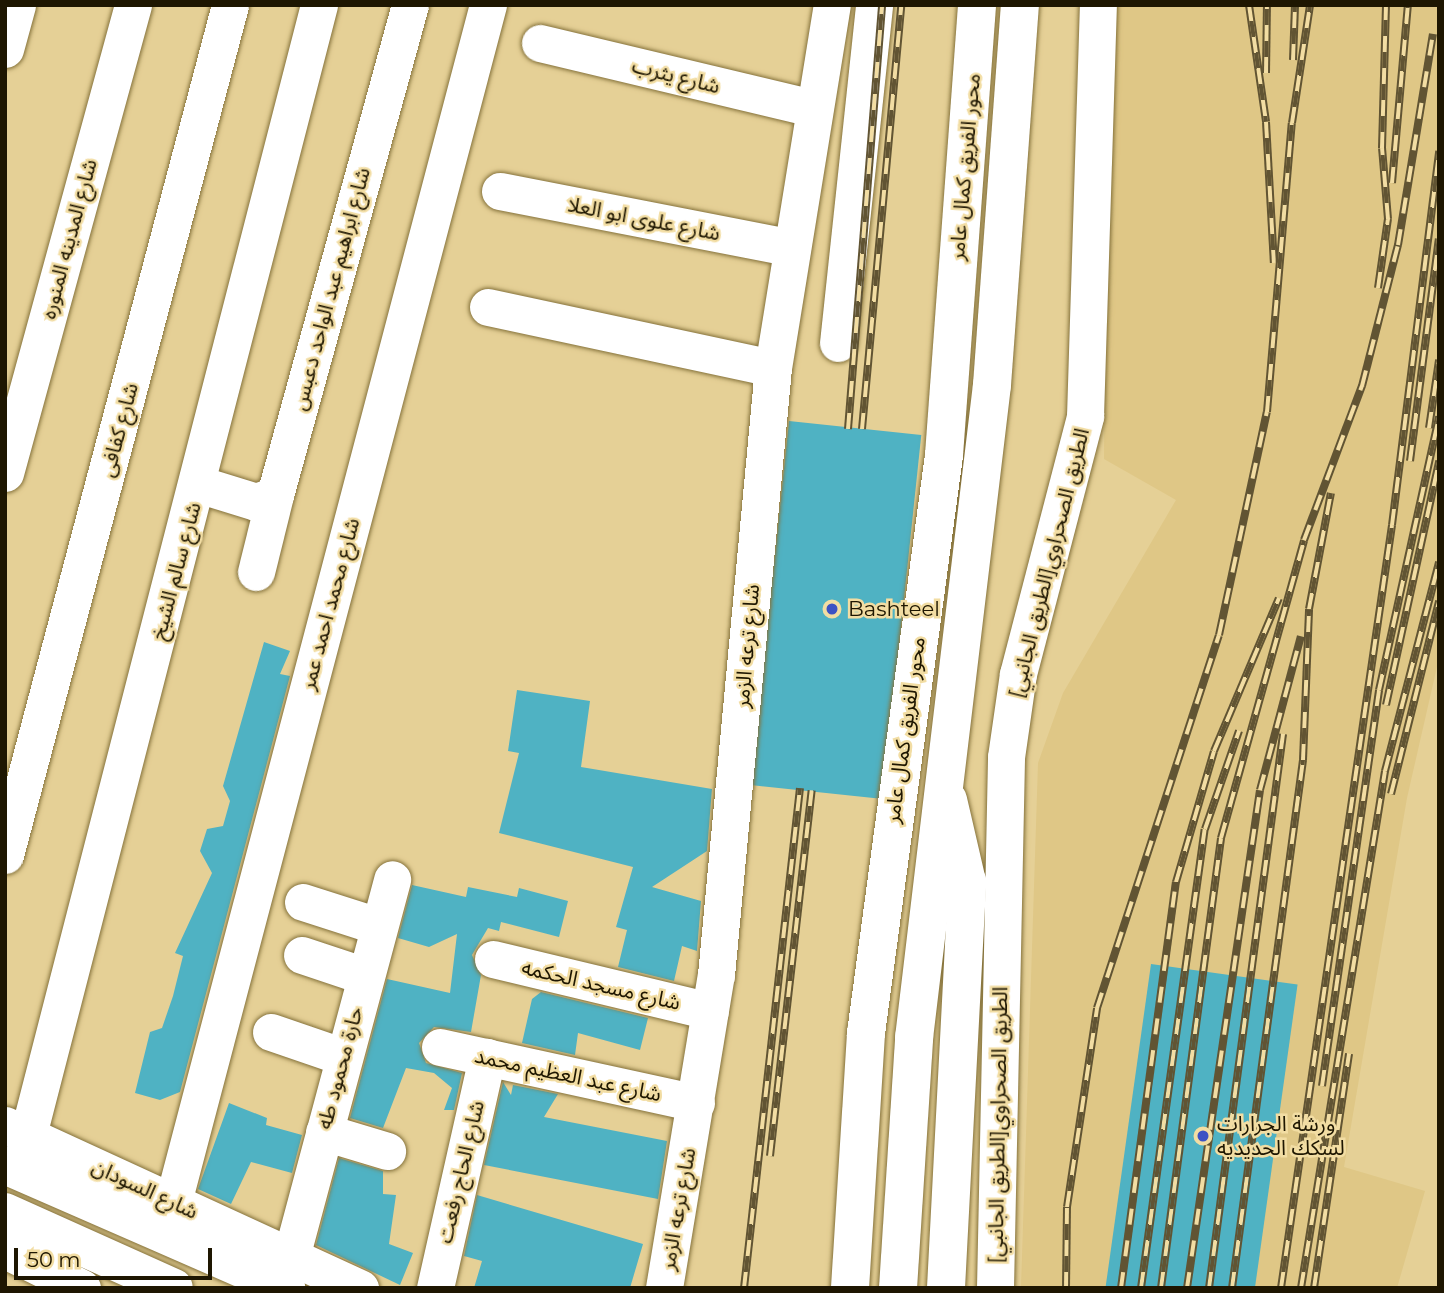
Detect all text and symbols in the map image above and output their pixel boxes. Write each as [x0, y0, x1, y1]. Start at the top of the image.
street label: شارع يثرب [629, 53, 723, 99]
street label: محور الفريق كمال عامر [944, 72, 986, 262]
street label: شارع المدينه المنوره [36, 156, 102, 322]
street label: شارع ابراهيم عبد الواحد دعبس [286, 165, 376, 413]
street label: شارع علوى ابو العلا [566, 192, 722, 246]
street label: شارع كفافى [94, 380, 144, 480]
street label: الطريق الصحراوي[الطريق الجانبي] [1003, 426, 1095, 700]
street label: شارع سالم الشيخ [146, 499, 206, 643]
street label: شارع محمد احمد عمر [295, 515, 365, 693]
street label: شارع ترعه الزمر [729, 583, 765, 709]
place label: Bashteel [848, 596, 940, 622]
marker: Bashteel [822, 599, 842, 619]
street label: محور الفريق كمال عامر [879, 635, 931, 825]
street label: شارع مسجد الحكمه [519, 954, 683, 1016]
street label: الطريق الصحراوي[الطريق الجانبي] [983, 986, 1013, 1264]
street label: حارة محمود طه [312, 1004, 368, 1132]
street label: شارع عبد العظيم محمد [472, 1043, 664, 1107]
street label: شارع الحاج رفعت [432, 1098, 490, 1246]
place label: ورشة الجرارات لسكك الحديديه [1217, 1111, 1345, 1161]
marker: ورشة الجرارات لسكك الحديديه [1195, 1128, 1211, 1144]
street label: شارع ترعه الزمر [655, 1146, 701, 1272]
street label: شارع السودان [88, 1153, 202, 1225]
scale bar [18, 1234, 215, 1278]
text: 50 m [27, 1247, 81, 1272]

